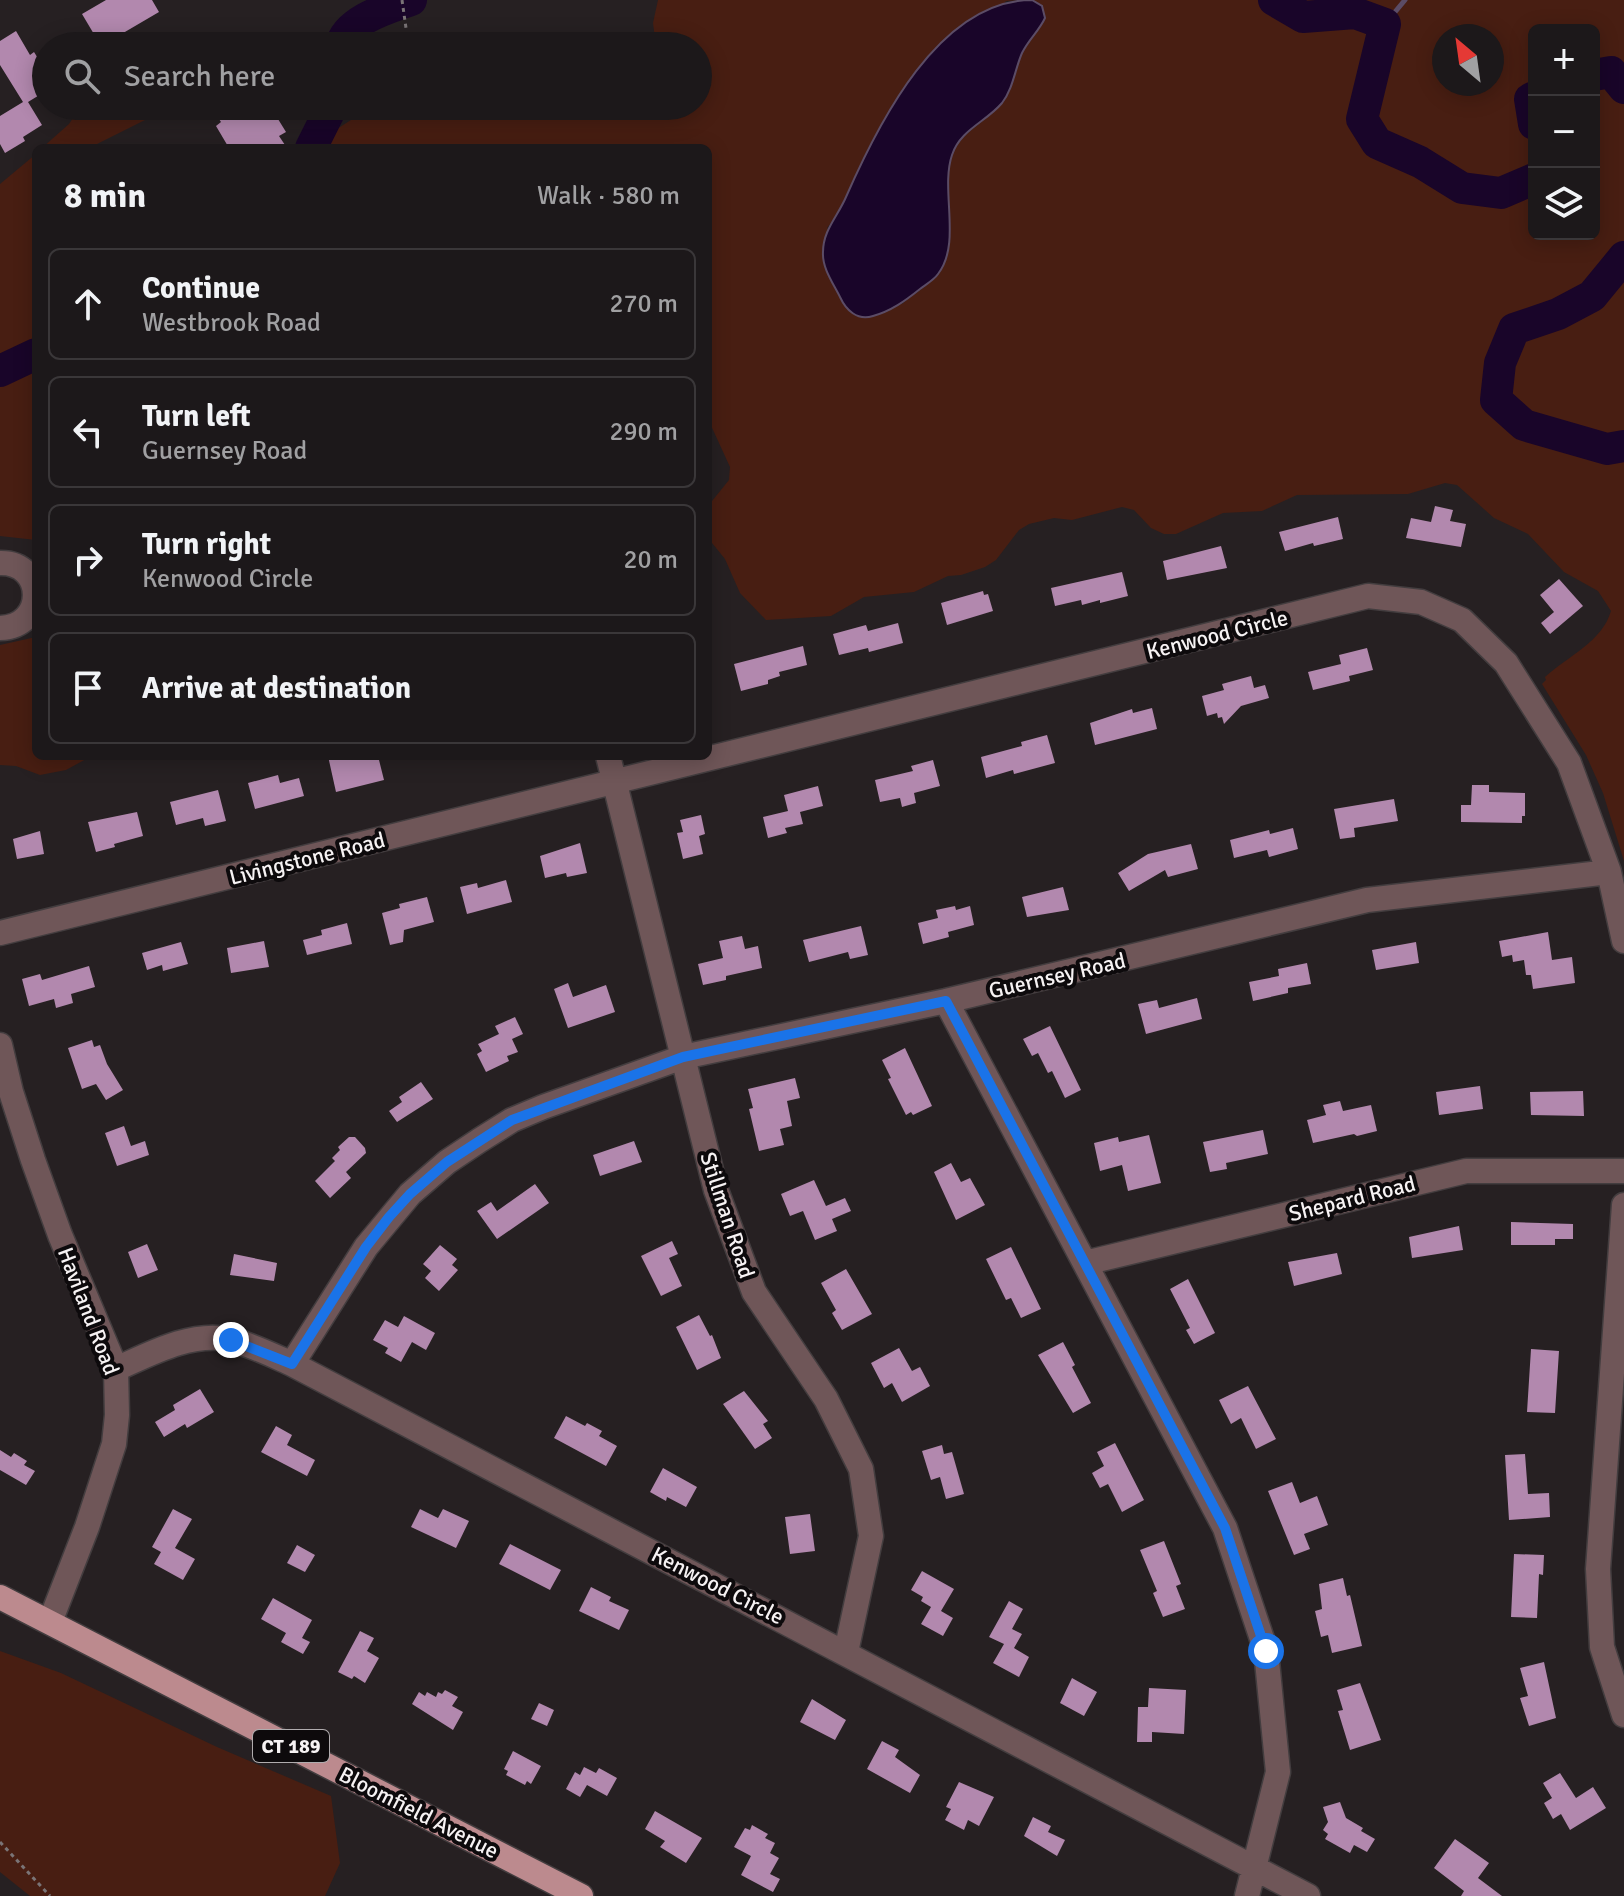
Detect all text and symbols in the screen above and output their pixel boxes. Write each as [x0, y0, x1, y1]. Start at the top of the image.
north arrow [1432, 24, 1504, 96]
map controls [1528, 24, 1600, 240]
button: + [1528, 24, 1600, 96]
search box [32, 32, 712, 120]
icon: search [60, 54, 104, 98]
text: Search here [124, 58, 275, 95]
button: − [1528, 96, 1600, 168]
button: layers [1528, 168, 1600, 240]
text: 8 min [64, 175, 146, 217]
text: Walk · 580 m [537, 180, 680, 212]
text: Continue [142, 270, 260, 307]
icon: ahead [66, 282, 110, 326]
text: 270 m [609, 288, 678, 320]
text: Westbrook Road [142, 307, 321, 339]
text: Turn left [142, 398, 251, 435]
icon: left [66, 410, 110, 454]
text: 290 m [609, 416, 678, 448]
text: Guernsey Road [142, 435, 307, 467]
text: Turn right [142, 526, 271, 563]
icon: right [66, 538, 110, 582]
text: 20 m [623, 544, 678, 576]
text: Kenwood Circle [142, 563, 313, 595]
street label: Kenwood Circle [1144, 604, 1291, 665]
icon: arrive [66, 666, 110, 710]
text: Arrive at destination [142, 670, 411, 707]
street label: Livingstone Road [226, 826, 388, 891]
street label: Guernsey Road [986, 947, 1128, 1004]
street label: Stillman Road [694, 1149, 761, 1282]
street label: Shepard Road [1286, 1170, 1418, 1227]
street label: Haviland Road [52, 1244, 125, 1379]
route end [213, 1322, 249, 1358]
street label: Kenwood Circle [647, 1541, 788, 1630]
route start [1248, 1633, 1284, 1669]
road number: CT 189 [253, 1730, 329, 1762]
street label: Bloomfield Avenue [335, 1761, 503, 1864]

